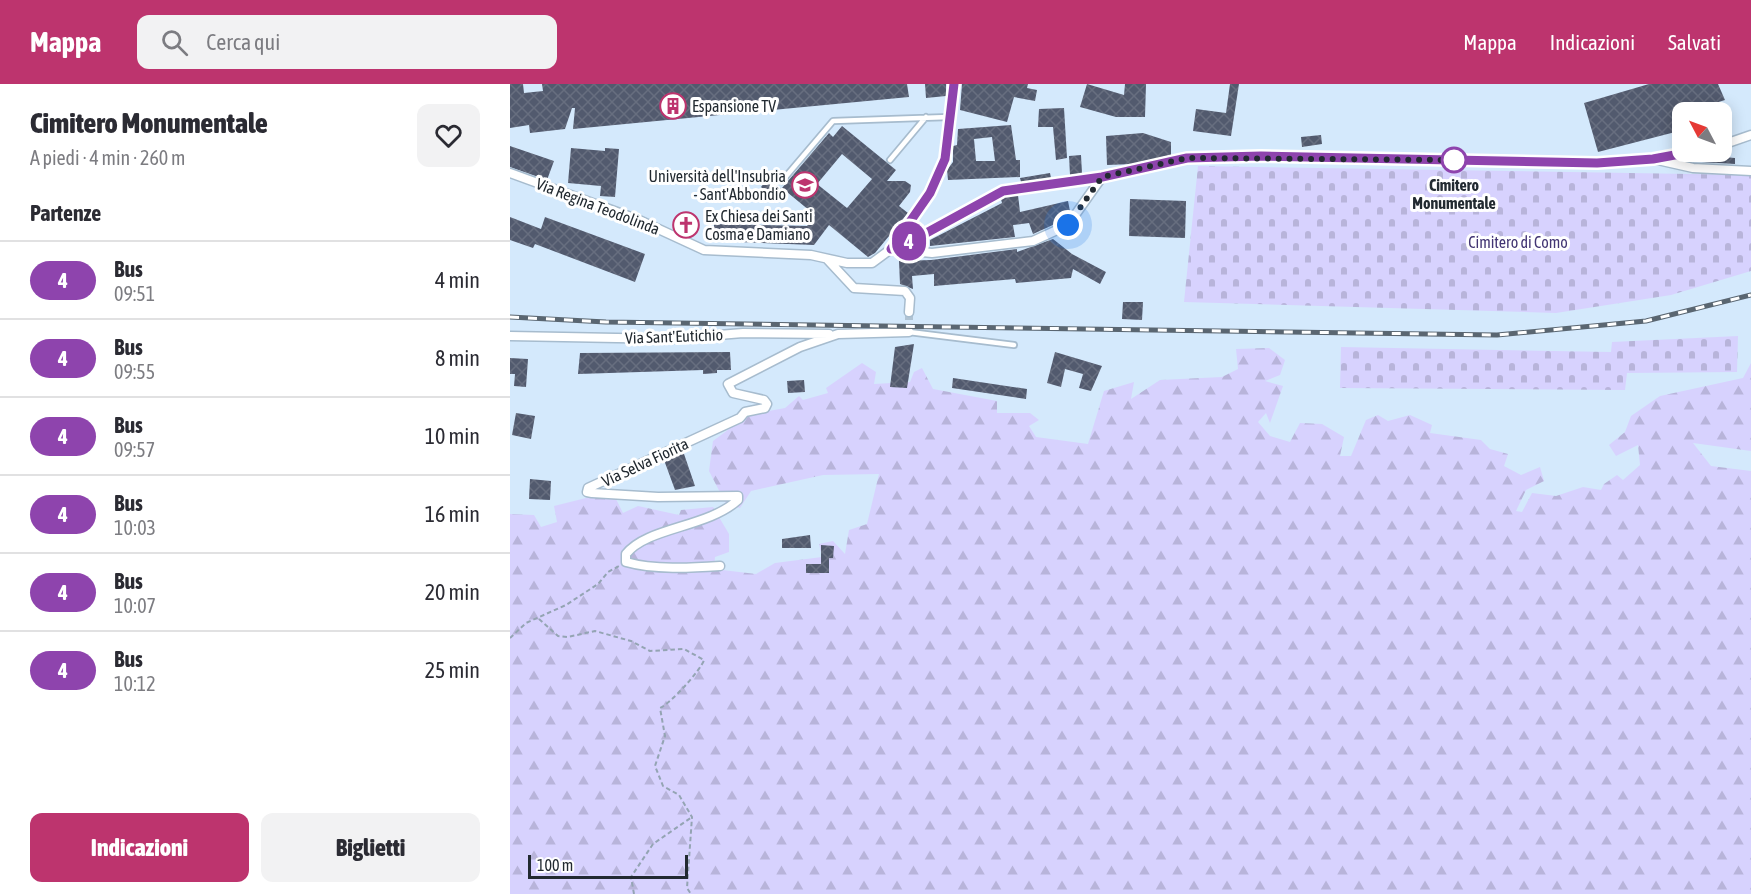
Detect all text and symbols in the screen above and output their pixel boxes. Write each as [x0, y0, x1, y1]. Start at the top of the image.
search box [137, 15, 557, 69]
text: Mappa [30, 26, 101, 58]
icon: search [158, 26, 191, 59]
text: Cerca qui [206, 29, 280, 55]
text: Mappa [1463, 30, 1517, 54]
text: Indicazioni [1550, 30, 1635, 54]
text: Salvati [1668, 30, 1721, 54]
building icon: Espansione TV [658, 91, 688, 121]
place label: Espansione TV [692, 97, 776, 116]
north arrow [1672, 102, 1732, 162]
map controls [1672, 102, 1732, 162]
button: heart [417, 104, 480, 167]
text: Cimitero Monumentale [30, 107, 268, 139]
text: A piedi · 4 min · 260 m [30, 146, 185, 169]
marker: Cimitero Monumentale [1441, 147, 1467, 173]
place label: Università dell'Insubria - Sant'Abbondio [649, 167, 786, 203]
school or university icon: Università dell'Insubria - Sant'Abbondio [790, 170, 820, 200]
street label: Via Regina Teodolinda [533, 174, 662, 239]
place label: Cimitero Monumentale [1412, 176, 1496, 212]
text: Partenze [30, 200, 101, 226]
place label: Ex Chiesa dei Santi Cosma e Damiano [705, 207, 813, 243]
church icon: Ex Chiesa dei Santi Cosma e Damiano [671, 210, 701, 240]
your location [1053, 210, 1083, 240]
line badge: 4 [890, 222, 928, 260]
text: 4 [904, 229, 914, 253]
park label: Cimitero di Como [1468, 233, 1568, 251]
text: Bus [114, 256, 143, 282]
text: 4 min [435, 267, 480, 293]
text: 4 [58, 268, 68, 292]
text: 09:51 [114, 282, 155, 305]
street label: Via Sant'Eutichio [625, 325, 723, 347]
text: Bus [114, 334, 143, 360]
text: 8 min [435, 345, 480, 371]
text: 4 [58, 346, 68, 370]
text: 09:55 [114, 360, 155, 383]
text: Bus [114, 412, 143, 438]
text: 10 min [425, 423, 480, 449]
text: 4 [58, 424, 68, 448]
street label: Via Selva Fiorita [599, 434, 691, 490]
text: 09:57 [114, 438, 155, 461]
text: Bus [114, 490, 143, 516]
text: 16 min [425, 501, 480, 527]
text: 4 [58, 502, 68, 526]
text: 10:03 [114, 516, 156, 539]
text: Bus [114, 568, 143, 594]
text: 20 min [425, 579, 480, 605]
text: 4 [58, 580, 68, 604]
text: 10:07 [114, 594, 156, 617]
text: Bus [114, 646, 143, 672]
text: 25 min [425, 657, 480, 683]
text: 4 [58, 658, 68, 682]
text: 10:12 [114, 672, 156, 695]
button: Indicazioni [30, 813, 249, 882]
button: Biglietti [261, 813, 480, 882]
scale bar [528, 852, 688, 880]
text: 100 m [537, 856, 573, 874]

